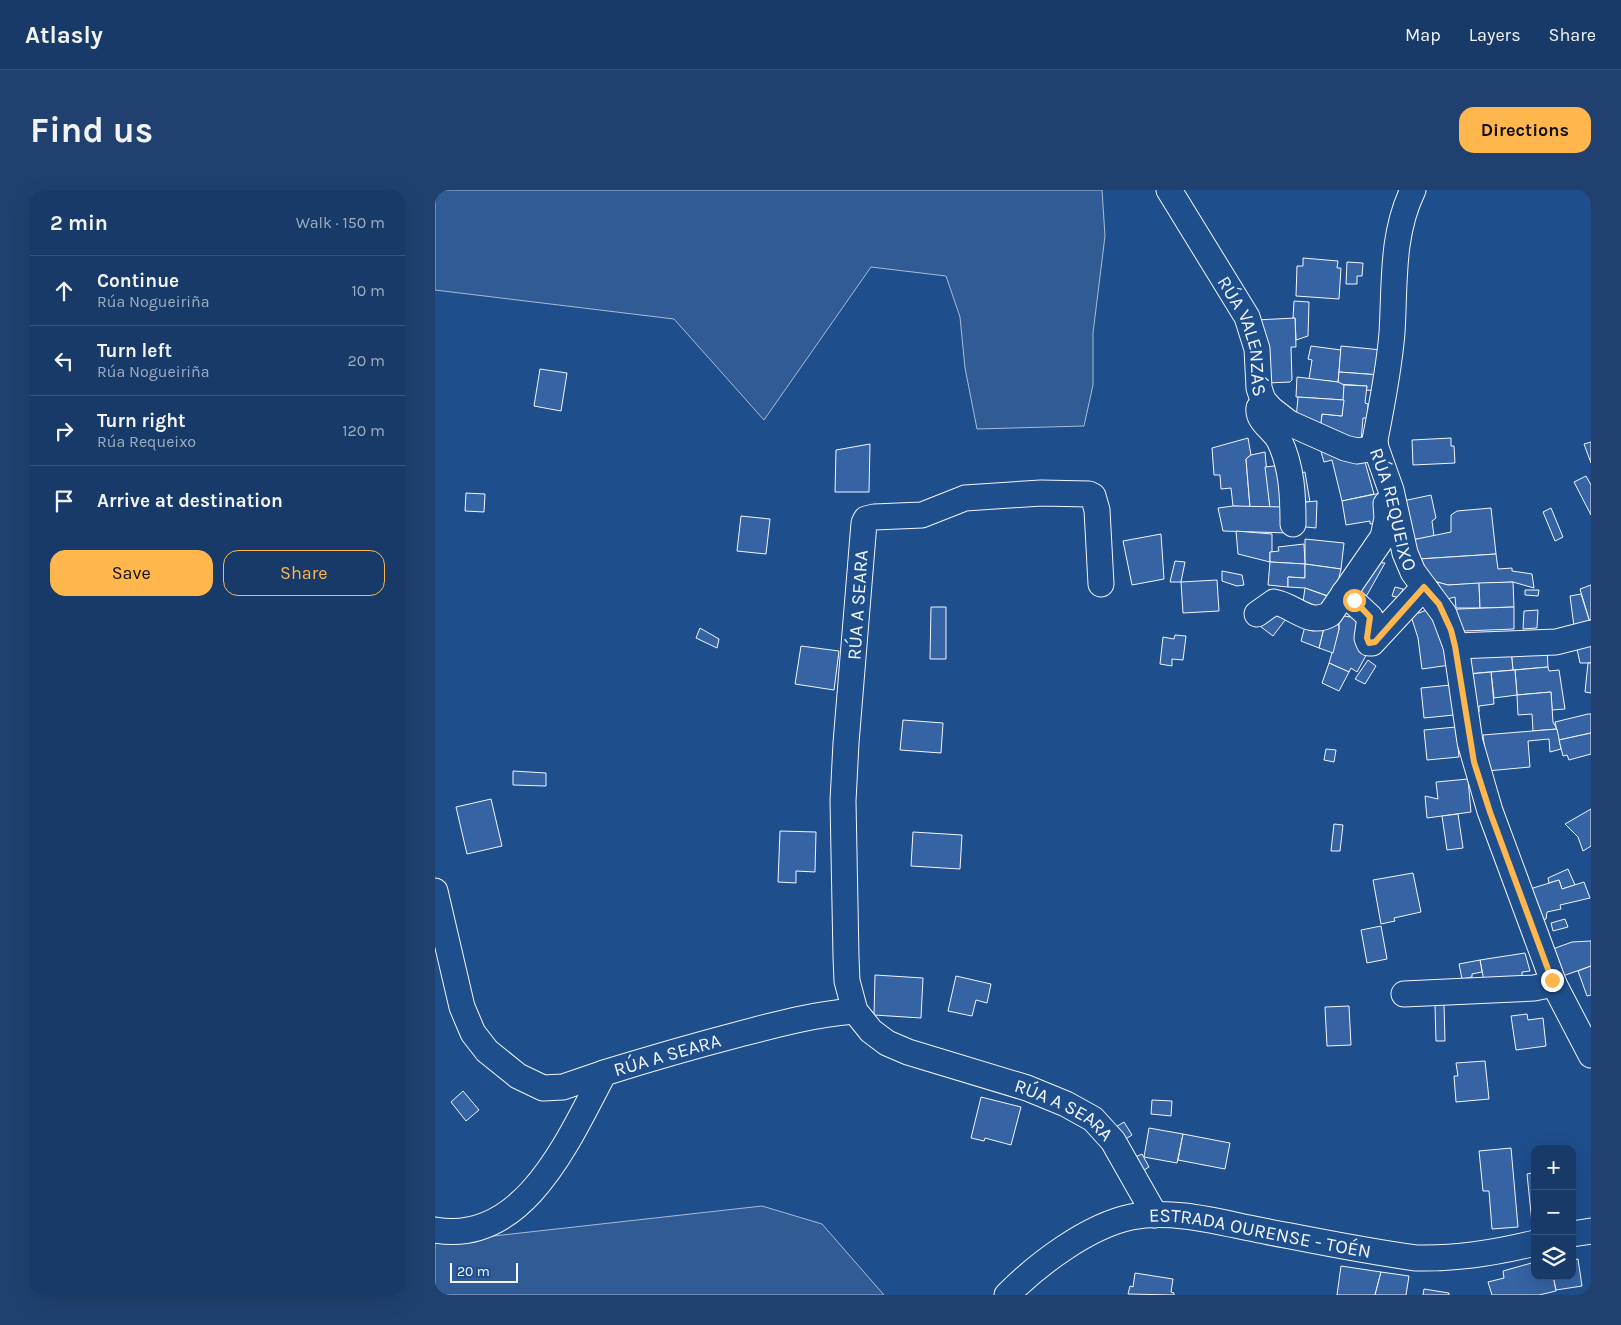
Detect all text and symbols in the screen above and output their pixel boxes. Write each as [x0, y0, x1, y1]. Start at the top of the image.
text: Atlasly [25, 21, 103, 49]
text: Map [1405, 24, 1441, 46]
text: Layers [1469, 24, 1521, 46]
text: Share [1549, 24, 1596, 46]
button: Directions [1459, 107, 1591, 153]
text: Find us [30, 110, 153, 151]
text: 2 min [50, 211, 108, 235]
text: Walk · 150 m [296, 213, 385, 232]
text: Continue [97, 270, 179, 292]
street label: RÚA VALENZÁS [1212, 272, 1271, 399]
icon: ahead [50, 277, 78, 305]
text: 10 m [351, 281, 385, 300]
text: Rúa Nogueiriña [97, 292, 210, 311]
text: Turn left [97, 340, 172, 362]
icon: left [50, 347, 78, 375]
text: 20 m [347, 351, 385, 370]
text: Rúa Nogueiriña [97, 362, 210, 381]
text: Turn right [97, 410, 186, 432]
icon: right [50, 417, 78, 445]
text: 120 m [342, 421, 385, 440]
text: Rúa Requeixo [97, 432, 196, 451]
street label: RÚA REQUEIXO [1365, 445, 1421, 574]
icon: arrive [50, 487, 78, 515]
text: Arrive at destination [97, 490, 283, 512]
street label: RÚA A SEARA [842, 549, 873, 661]
button: Save [50, 550, 213, 596]
button: Share [223, 550, 385, 596]
route start [1343, 589, 1366, 612]
route end [1541, 969, 1564, 992]
street label: RÚA A SEARA [611, 1030, 723, 1081]
street label: RÚA A SEARA [1012, 1075, 1117, 1146]
map controls [1531, 1145, 1576, 1280]
button: + [1531, 1145, 1576, 1190]
button: − [1531, 1190, 1576, 1235]
street label: ESTRADA OURENSE - TOÉN [1149, 1204, 1373, 1263]
button: layers [1531, 1235, 1576, 1280]
scale bar [450, 1260, 517, 1283]
text: 20 m [457, 1263, 490, 1280]

